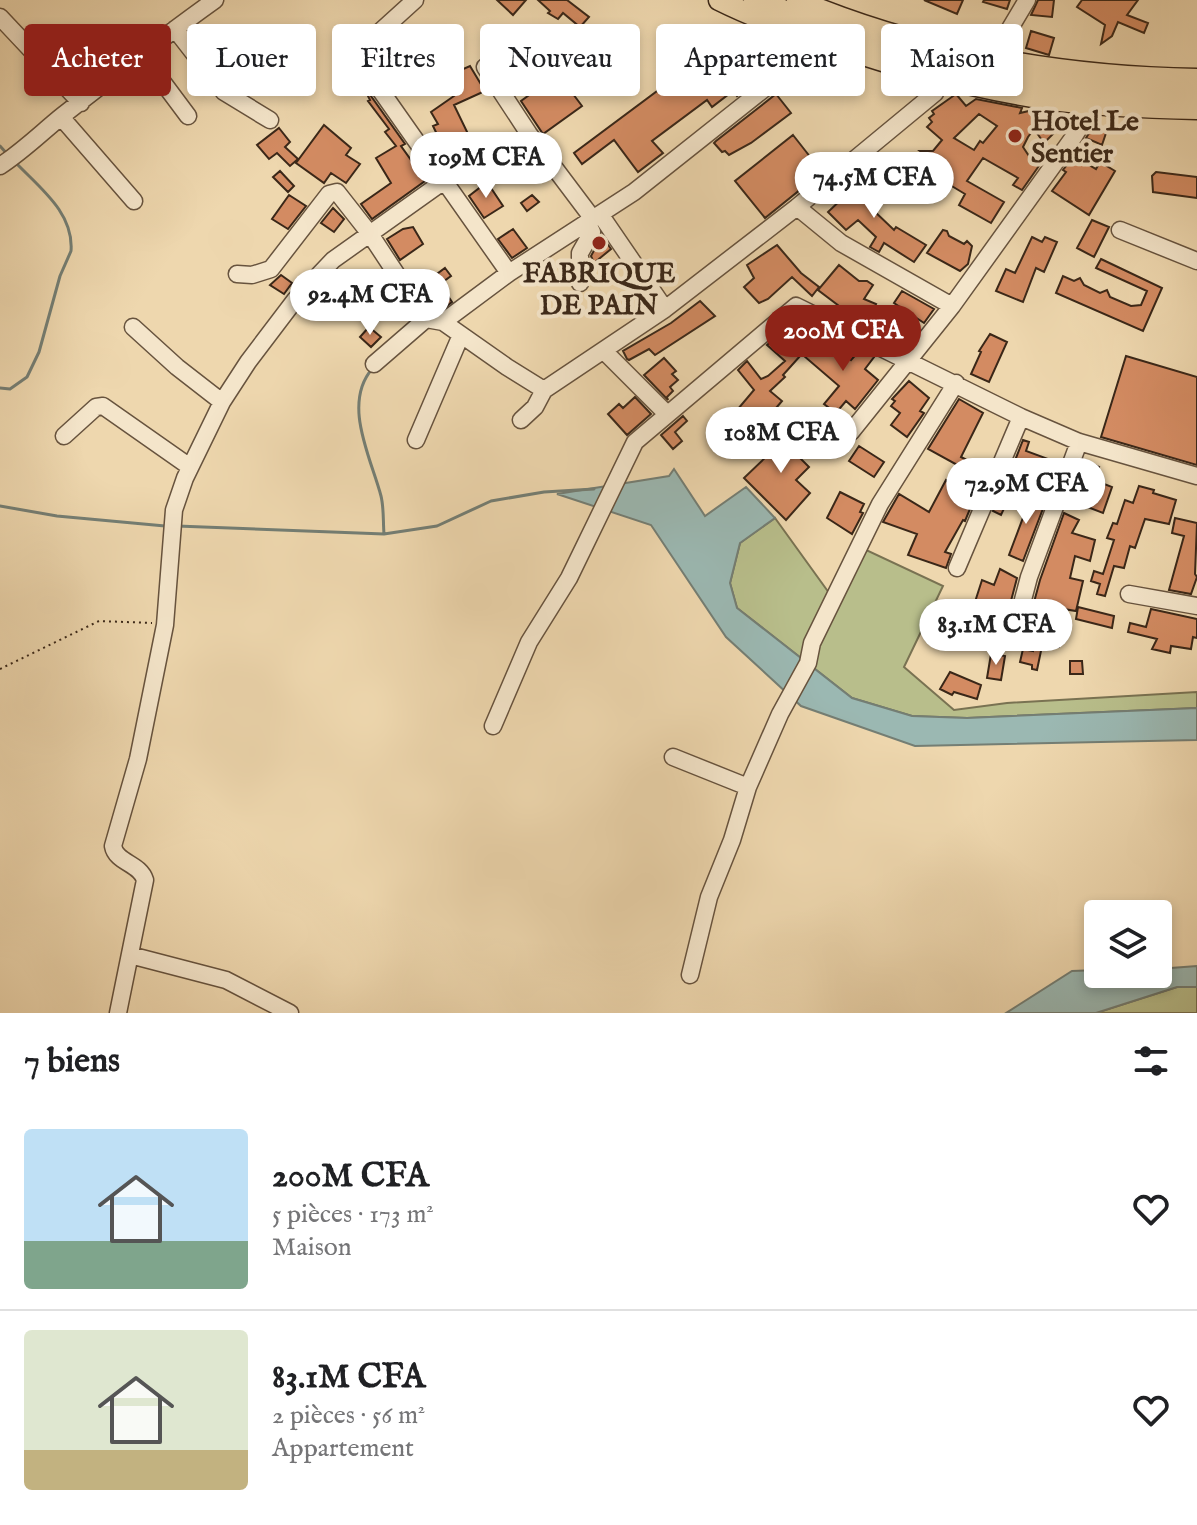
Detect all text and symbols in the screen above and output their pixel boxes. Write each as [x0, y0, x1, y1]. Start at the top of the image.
chip: Acheter [24, 24, 171, 96]
chip: Louer [187, 24, 316, 96]
chip: Filtres [332, 24, 464, 96]
chip: Nouveau [480, 24, 640, 96]
chip: Appartement [656, 24, 865, 96]
chip: Maison [881, 24, 1023, 96]
place label: Hotel Le Sentier [1031, 105, 1139, 172]
marker: Hotel Le Sentier [1006, 127, 1024, 145]
pin: 109M CFA [403, 132, 569, 200]
text: 109M CFA [428, 141, 544, 174]
pin: 74.5M CFA [782, 152, 966, 220]
text: 74.5M CFA [813, 161, 935, 194]
marker: FABRIQUE DE PAIN [590, 234, 608, 252]
place label: FABRIQUE DE PAIN [523, 257, 676, 324]
pin: 92.4M CFA [278, 269, 462, 337]
text: 92.4M CFA [308, 278, 432, 311]
pin: 200M CFA [760, 305, 926, 373]
text: 200M CFA [783, 314, 903, 347]
pin: 108M CFA [698, 407, 864, 475]
text: 108M CFA [724, 416, 838, 449]
pin: 72.9M CFA [934, 458, 1118, 526]
text: 72.9M CFA [964, 467, 1088, 500]
pin: 83.1M CFA [904, 599, 1088, 667]
text: 83.1M CFA [937, 608, 1055, 641]
map controls [1084, 900, 1172, 988]
button: layers [1084, 900, 1172, 988]
icon: filters [1129, 1039, 1173, 1083]
text: 7 biens [24, 1040, 120, 1083]
text: 200M CFA [272, 1155, 429, 1198]
icon: home [88, 1161, 184, 1257]
icon: heart [1129, 1187, 1173, 1231]
text: 5 pièces · 173 m² [272, 1198, 434, 1231]
text: Maison [272, 1231, 352, 1264]
text: 83.1M CFA [272, 1356, 425, 1399]
icon: home [88, 1362, 184, 1458]
icon: heart [1129, 1388, 1173, 1432]
text: 2 pièces · 56 m² [272, 1399, 425, 1432]
text: Appartement [272, 1432, 414, 1465]

